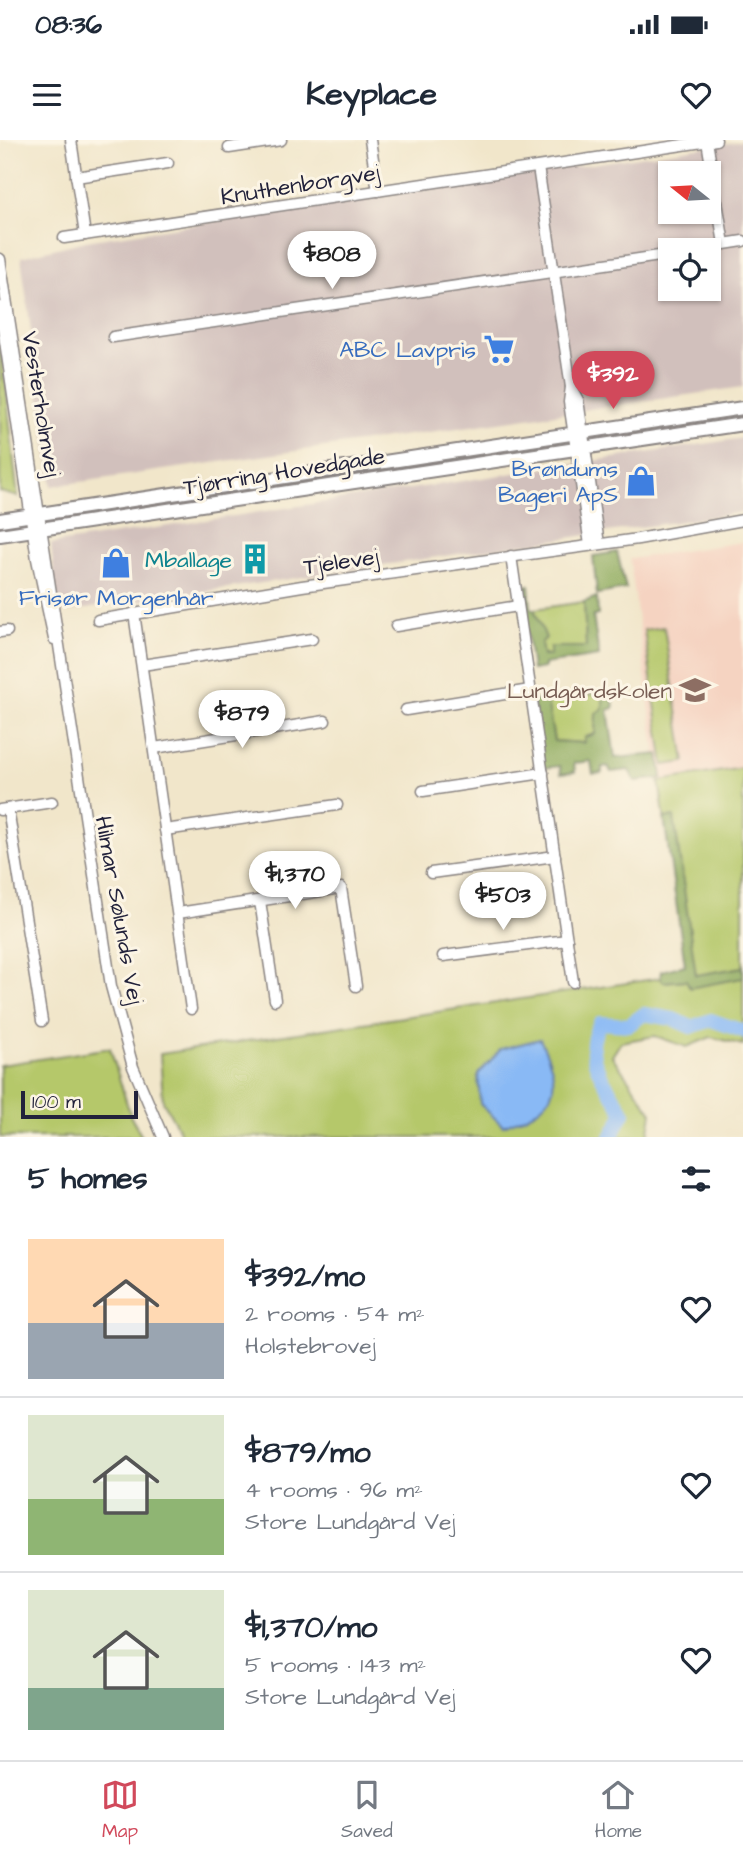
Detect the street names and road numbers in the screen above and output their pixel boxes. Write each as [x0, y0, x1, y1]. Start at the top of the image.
street label: Knuthenborgvej [218, 157, 382, 214]
street label: Vesterholmvej [14, 329, 68, 479]
street label: Tjørring Hovedgade [181, 440, 387, 505]
street label: Tjelevej [302, 541, 381, 583]
street label: Hilmar Sølunds Vej [87, 814, 151, 1007]

